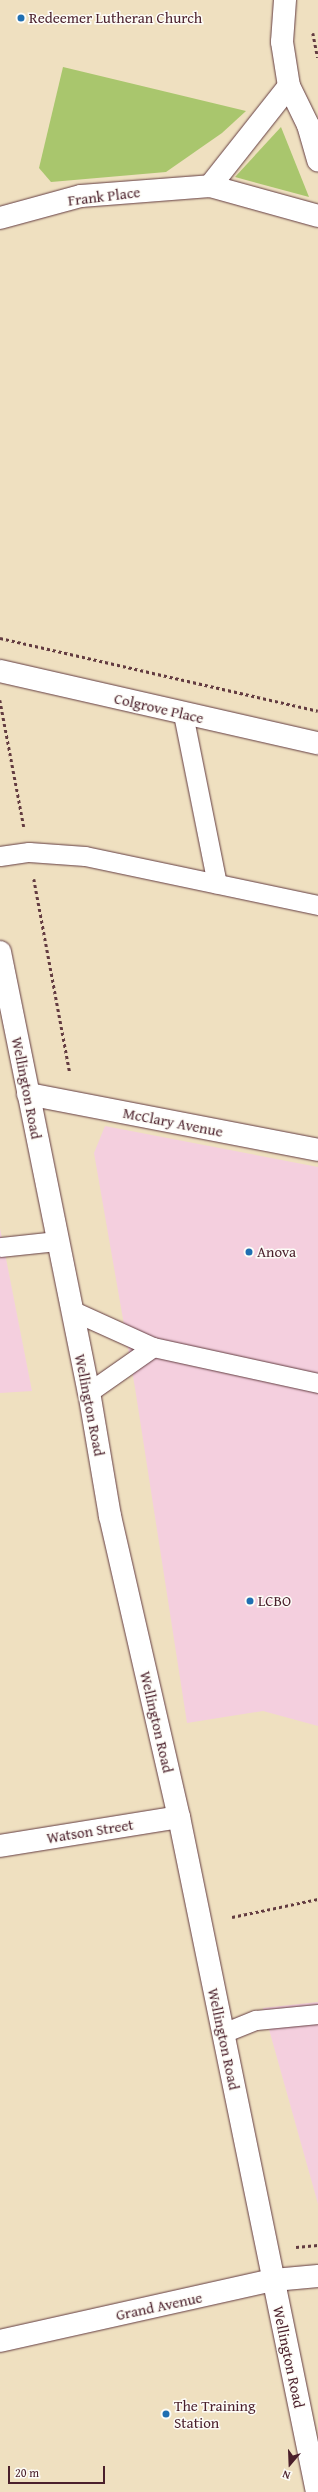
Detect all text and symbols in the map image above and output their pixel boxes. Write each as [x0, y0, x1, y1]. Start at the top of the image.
place label: Redeemer Lutheran Church [29, 9, 202, 27]
marker: Redeemer Lutheran Church [16, 13, 26, 23]
street label: Frank Place [67, 183, 141, 209]
street label: Colgrove Place [112, 689, 206, 727]
street label: Wellington Road [8, 1035, 46, 1141]
street label: McClary Avenue [121, 1103, 225, 1141]
place label: Anova [257, 1243, 296, 1261]
marker: Anova [244, 1247, 254, 1257]
street label: Wellington Road [71, 1352, 109, 1458]
place label: LCBO [258, 1592, 291, 1610]
marker: LCBO [245, 1596, 255, 1606]
street label: Wellington Road [137, 1669, 177, 1775]
street label: Watson Street [45, 1815, 135, 1847]
street label: Wellington Road [204, 1986, 244, 2092]
street label: Grand Avenue [114, 2288, 204, 2324]
street label: Wellington Road [269, 2304, 309, 2410]
place label: The Training Station [174, 2396, 255, 2431]
marker: The Training Station [161, 2409, 171, 2419]
north arrow [270, 2444, 310, 2484]
scale bar [10, 2458, 107, 2484]
text: 20 m [15, 2464, 39, 2481]
text: N [280, 2467, 292, 2484]

